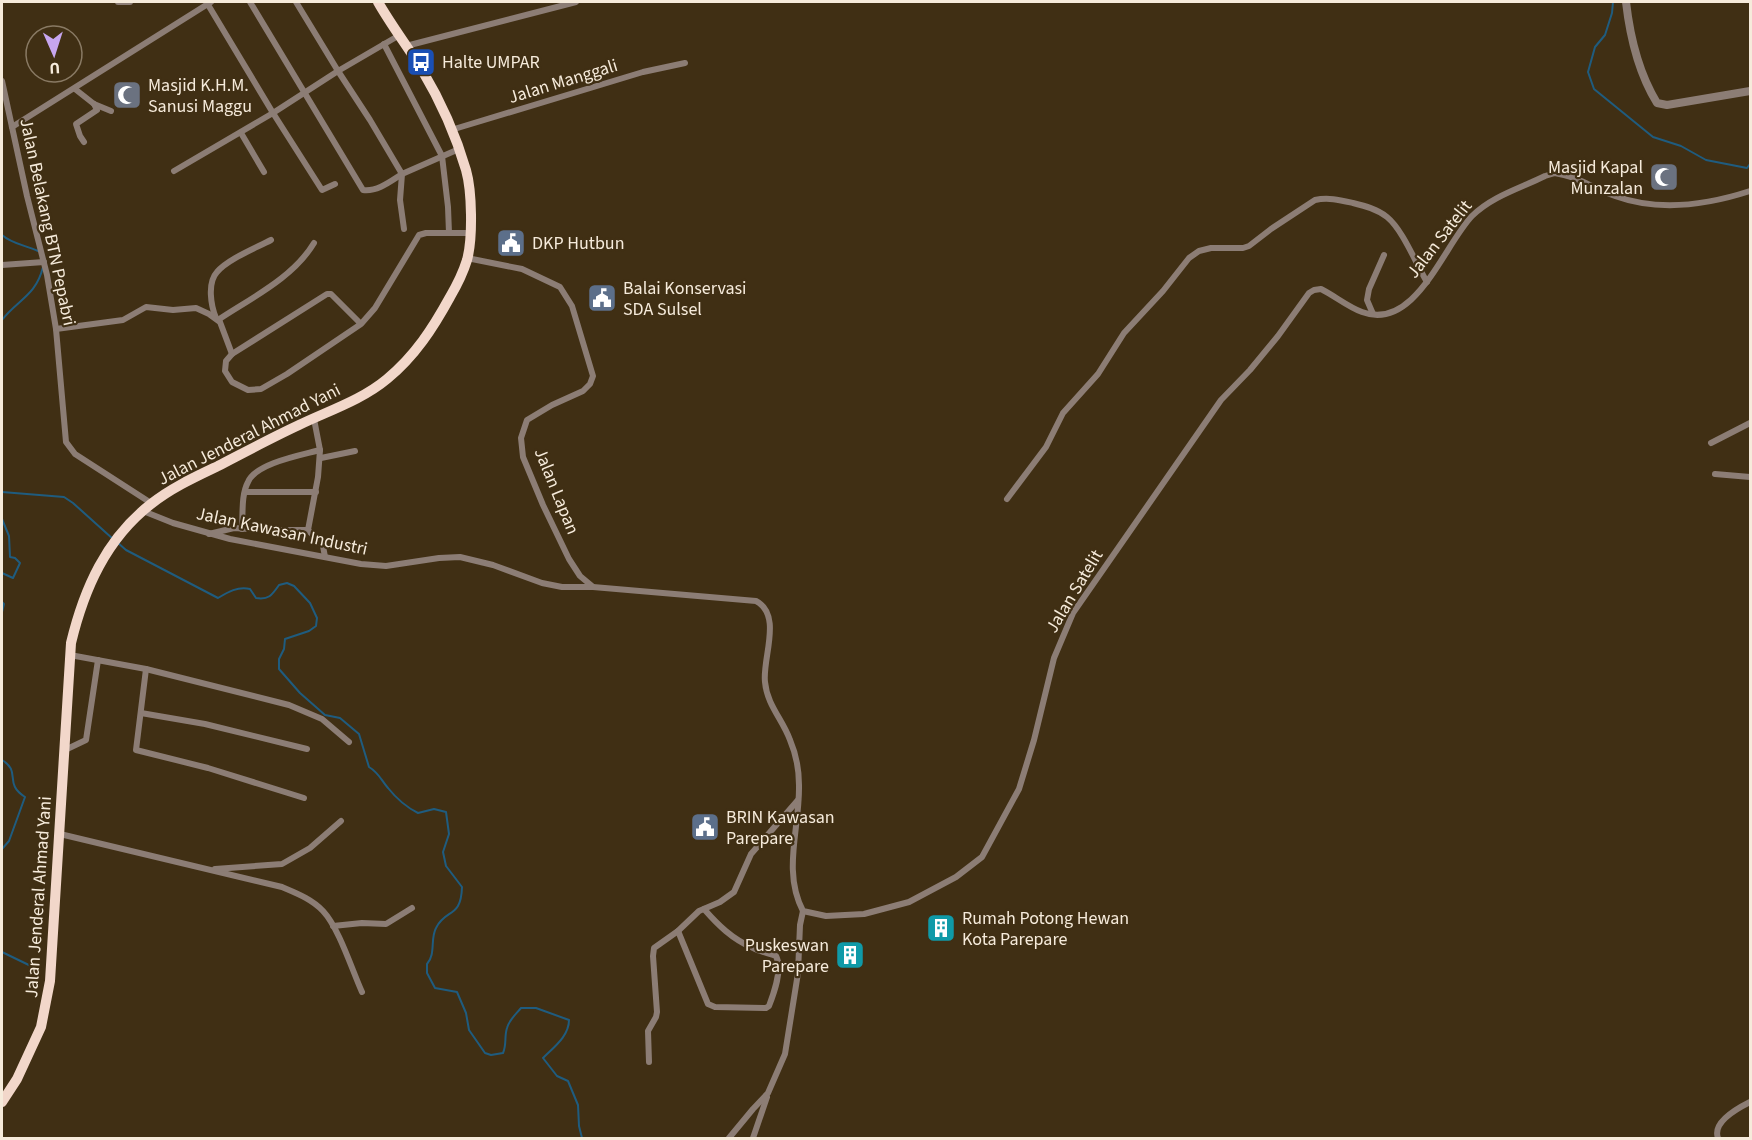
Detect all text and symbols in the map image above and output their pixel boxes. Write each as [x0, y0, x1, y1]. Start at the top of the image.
north arrow [24, 24, 84, 84]
bus stop icon: Halte UMPAR [405, 46, 437, 78]
place label: Halte UMPAR [442, 50, 540, 75]
street label: Jalan Manggali [506, 53, 621, 110]
text: U [49, 57, 61, 79]
place label: Masjid K.H.M. Sanusi Maggu [148, 73, 252, 119]
mosque icon: Masjid K.H.M. Sanusi Maggu [111, 79, 143, 111]
street label: Jalan Belakang BTN Pepabri [13, 116, 82, 328]
place label: Masjid Kapal Munzalan [1548, 155, 1643, 201]
mosque icon: Masjid Kapal Munzalan [1648, 161, 1680, 193]
street label: Jalan Satelit [1401, 195, 1478, 284]
public building icon: DKP Hutbun [495, 227, 527, 259]
place label: DKP Hutbun [532, 231, 624, 256]
place label: Balai Konservasi SDA Sulsel [623, 276, 747, 322]
public building icon: Balai Konservasi SDA Sulsel [586, 282, 618, 314]
street label: Jalan Jenderal Ahmad Yani [154, 377, 345, 491]
street label: Jalan Lapan [528, 444, 585, 538]
street label: Jalan Kawasan Industri [194, 501, 370, 562]
street label: Jalan Satelit [1040, 545, 1109, 638]
street label: Jalan Jenderal Ahmad Yani [19, 795, 58, 999]
place label: BRIN Kawasan Parepare [726, 805, 835, 851]
public building icon: BRIN Kawasan Parepare [689, 811, 721, 843]
place label: Rumah Potong Hewan Kota Parepare [962, 906, 1129, 952]
building icon: Rumah Potong Hewan Kota Parepare [925, 912, 957, 944]
place label: Puskeswan Parepare [745, 933, 829, 979]
building icon: Puskeswan Parepare [834, 939, 866, 971]

